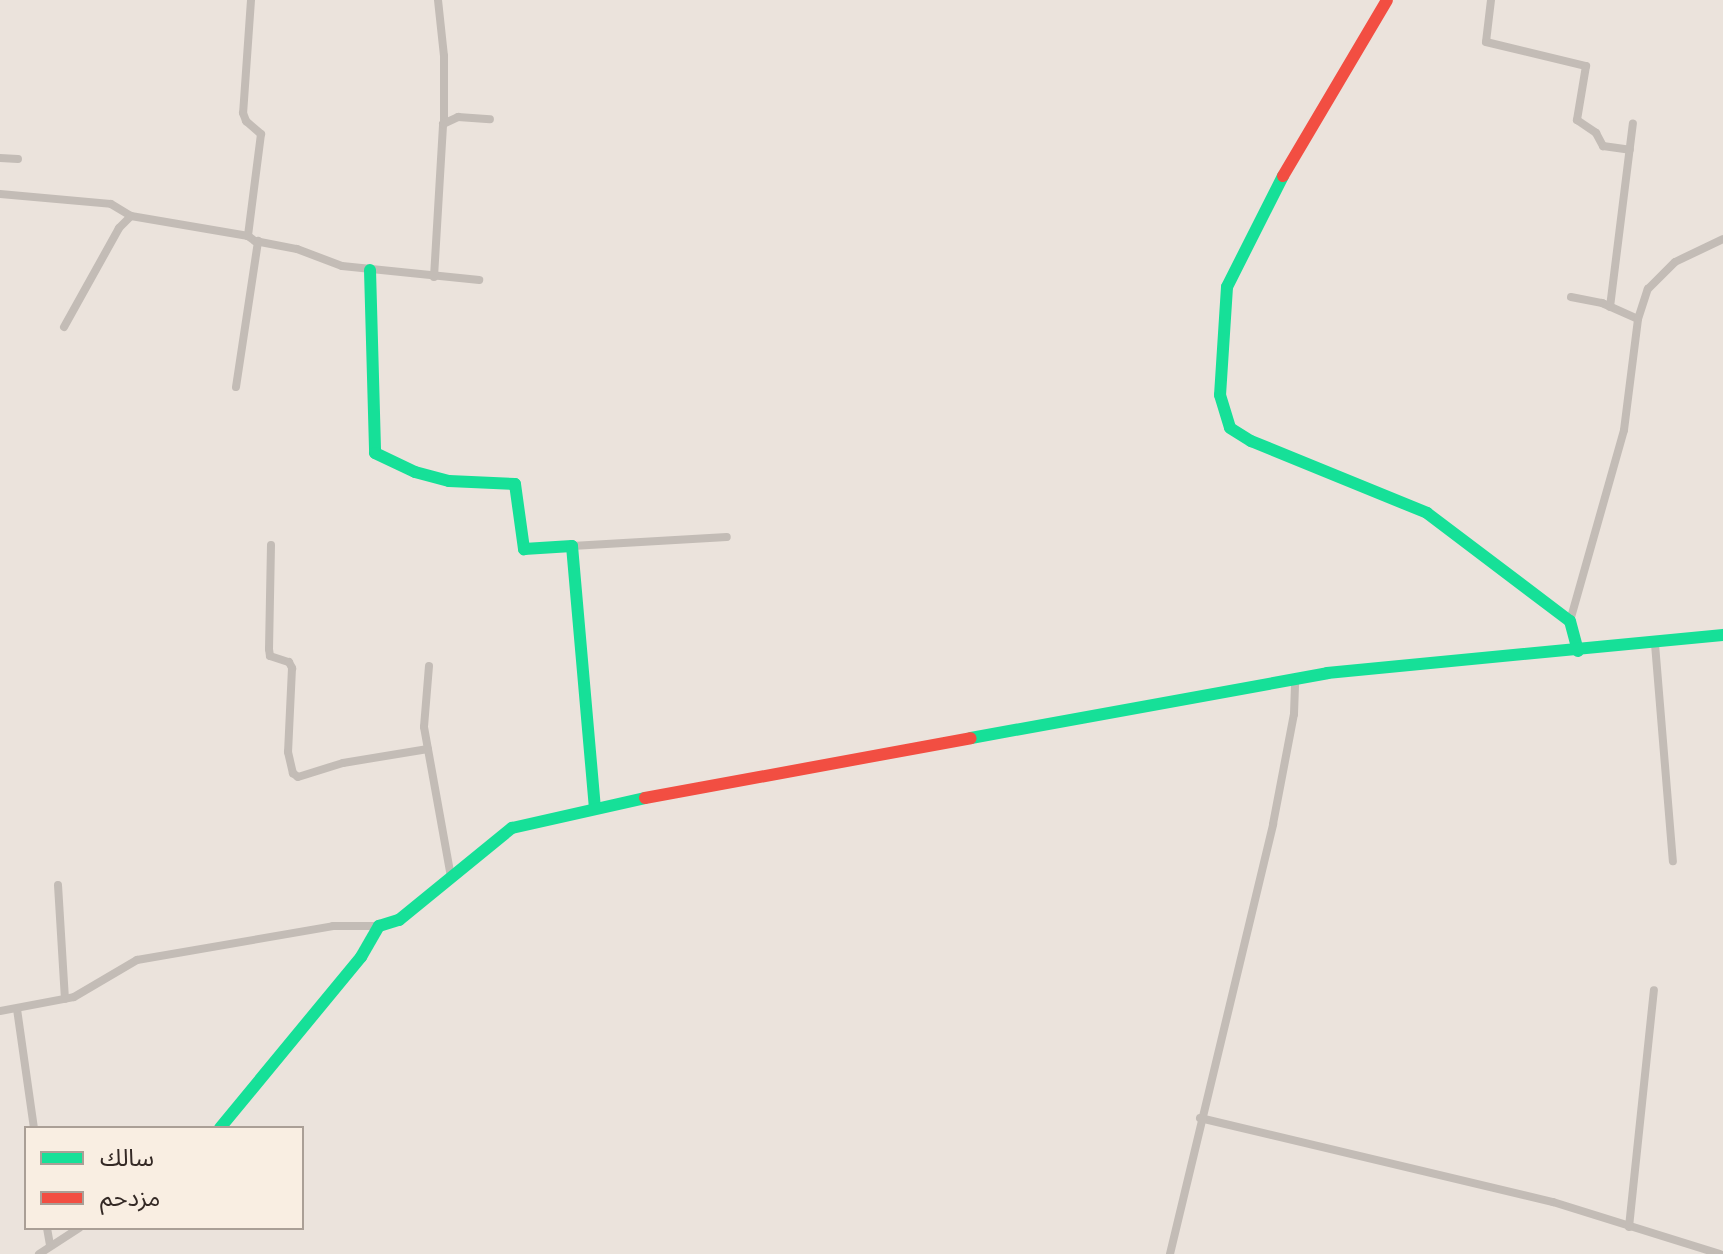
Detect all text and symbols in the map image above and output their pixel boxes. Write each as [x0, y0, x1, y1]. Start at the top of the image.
legend [24, 1126, 304, 1230]
text: سالك [100, 1142, 154, 1171]
text: مزدحم [100, 1182, 160, 1211]

